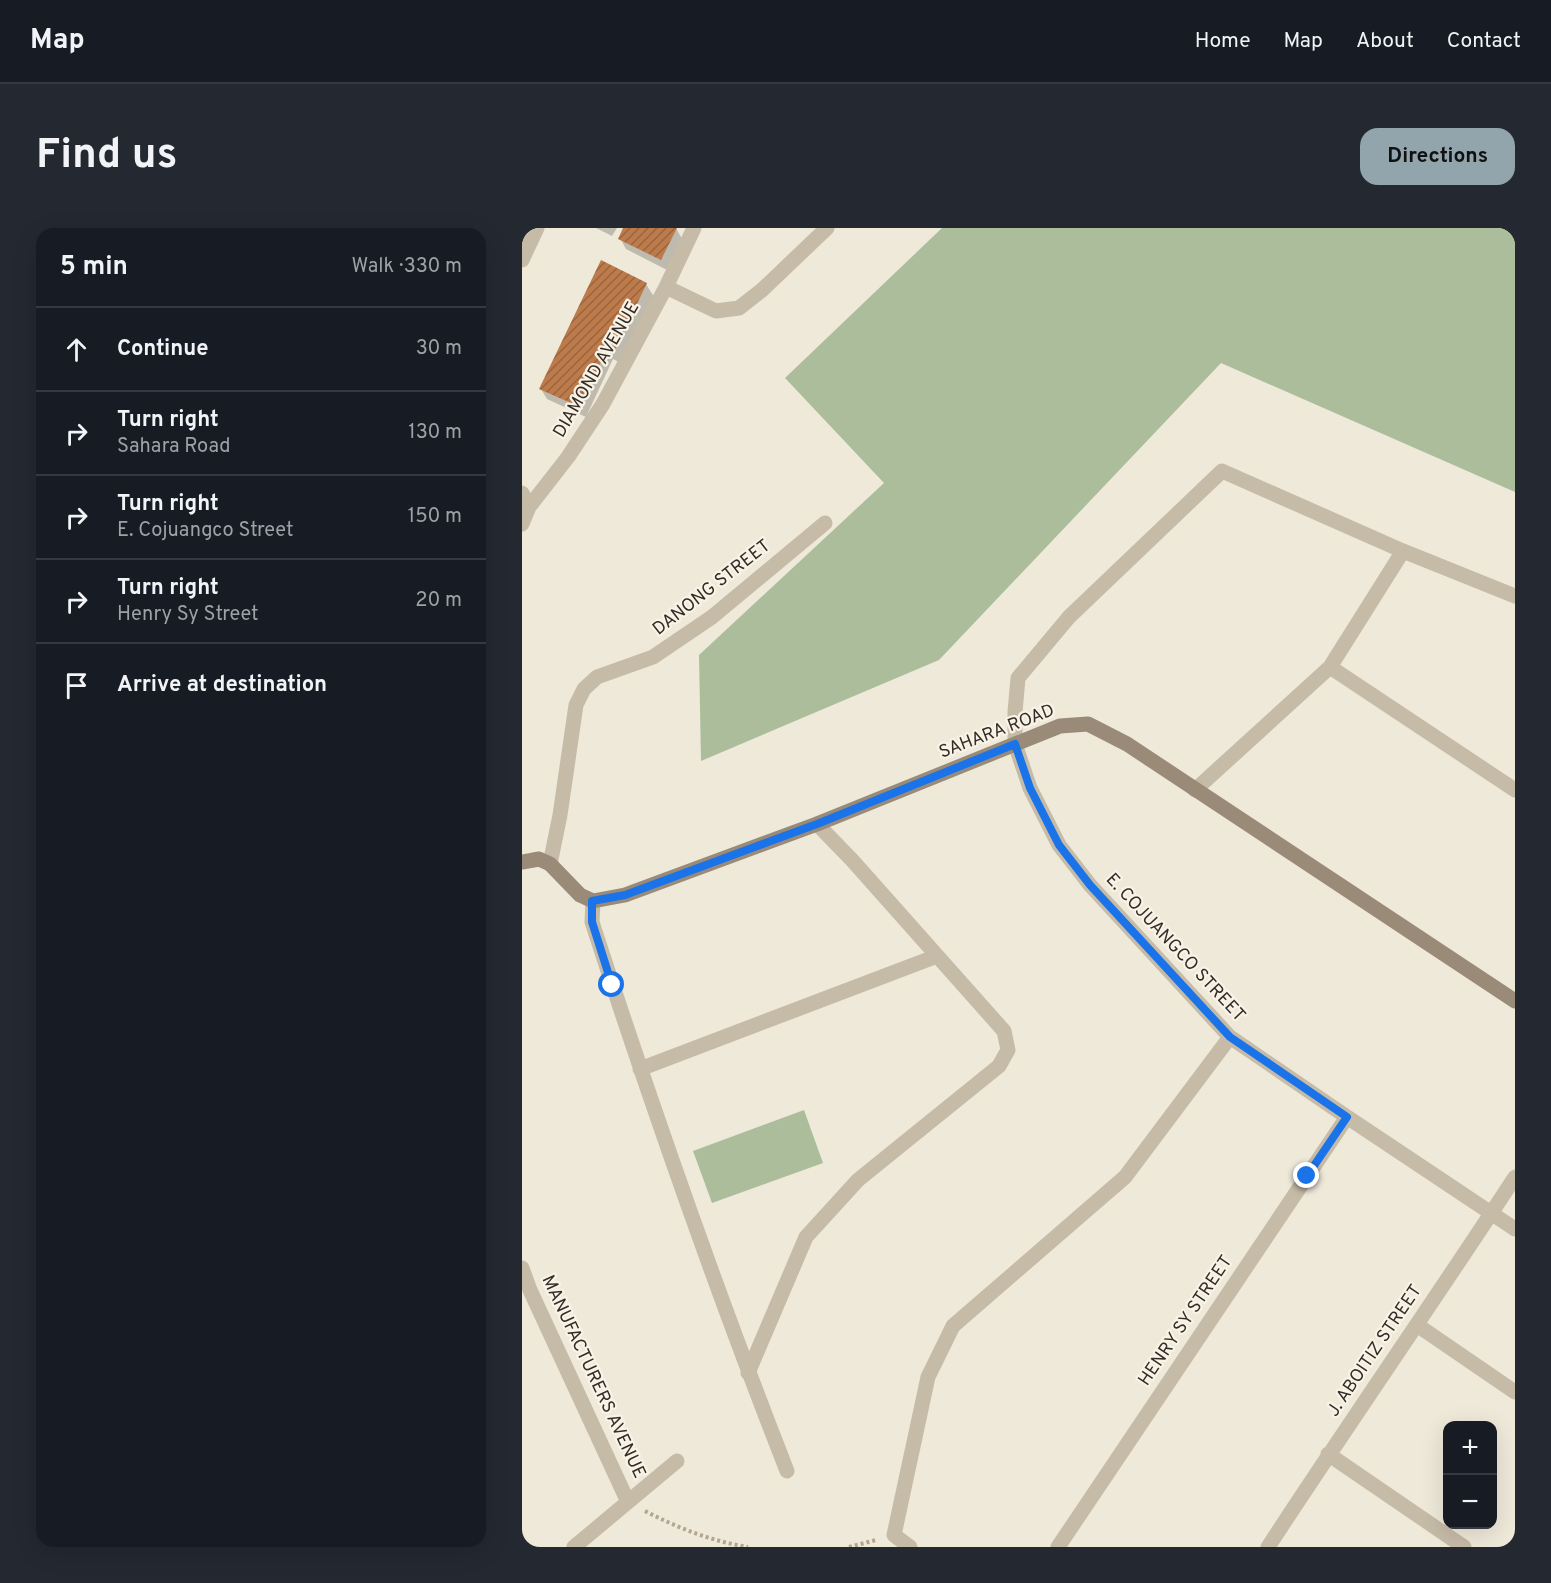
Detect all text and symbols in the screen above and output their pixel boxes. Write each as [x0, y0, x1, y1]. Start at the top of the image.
text: Map [30, 23, 85, 59]
text: Home [1195, 28, 1251, 55]
text: Map [1284, 28, 1323, 55]
text: About [1356, 28, 1414, 55]
text: Contact [1447, 28, 1521, 55]
button: Directions [1360, 128, 1515, 185]
text: Find us [36, 130, 177, 183]
text: 5 min [60, 251, 128, 284]
text: Walk · 330 m [352, 254, 462, 280]
street label: DIAMOND AVENUE [549, 298, 645, 442]
icon: ahead [60, 333, 93, 366]
text: Continue [117, 336, 208, 363]
text: 30 m [416, 336, 462, 362]
text: Turn right [117, 407, 219, 434]
icon: right [60, 417, 93, 450]
text: 130 m [408, 420, 462, 446]
text: Sahara Road [117, 434, 231, 460]
text: Turn right [117, 491, 219, 518]
icon: right [60, 501, 93, 534]
text: 150 m [408, 504, 462, 530]
text: E. Cojuangco Street [117, 518, 293, 544]
street label: DANONG STREET [649, 535, 775, 641]
text: Turn right [117, 575, 219, 602]
icon: right [60, 585, 93, 618]
text: 20 m [415, 588, 462, 614]
text: Henry Sy Street [117, 602, 259, 628]
icon: arrive [60, 669, 93, 702]
text: Arrive at destination [117, 672, 327, 699]
street label: SAHARA ROAD [936, 699, 1058, 765]
street label: E. COJUANGCO STREET [1100, 869, 1250, 1027]
route start [598, 971, 624, 997]
route end [1293, 1162, 1319, 1188]
street label: HENRY SY STREET [1134, 1251, 1238, 1391]
street label: MANUFACTURERS AVENUE [536, 1272, 650, 1482]
street label: J. ABOITIZ STREET [1322, 1281, 1428, 1421]
map controls [1443, 1421, 1497, 1529]
button: + [1443, 1421, 1497, 1475]
button: − [1443, 1475, 1497, 1529]

